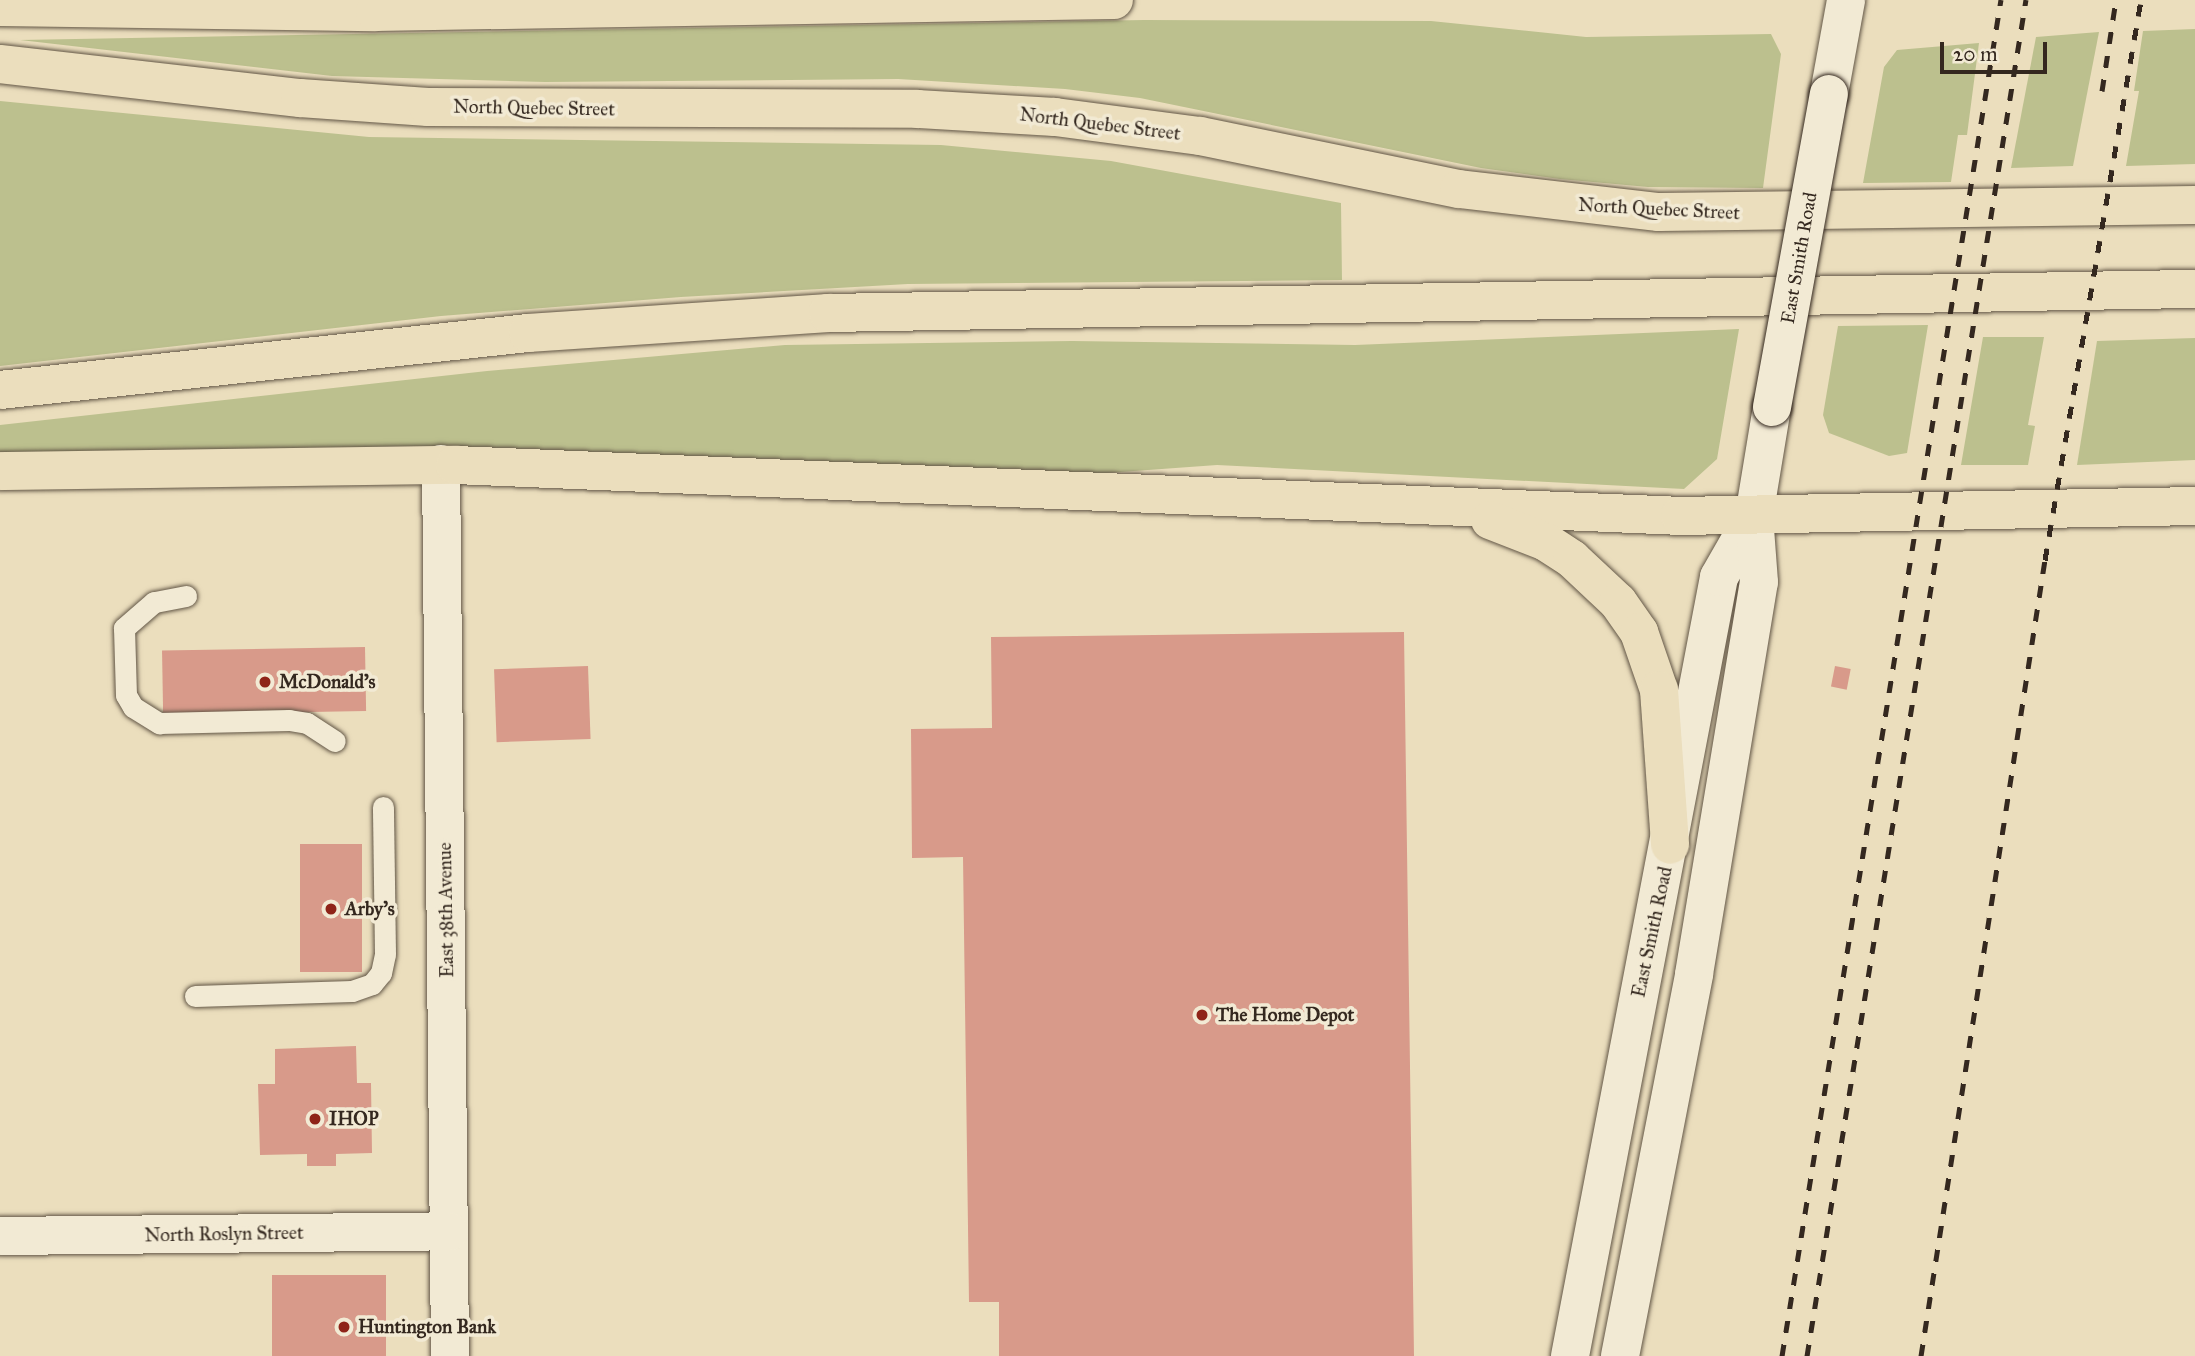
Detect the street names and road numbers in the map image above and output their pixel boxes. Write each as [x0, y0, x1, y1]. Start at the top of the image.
street label: North Quebec Street [453, 95, 615, 121]
street label: North Quebec Street [1018, 103, 1182, 145]
street label: East Smith Road [1776, 190, 1822, 326]
street label: North Quebec Street [1578, 193, 1740, 225]
street label: East 38th Avenue [433, 842, 459, 978]
street label: East Smith Road [1627, 864, 1677, 1000]
street label: North Roslyn Street [144, 1221, 304, 1247]

